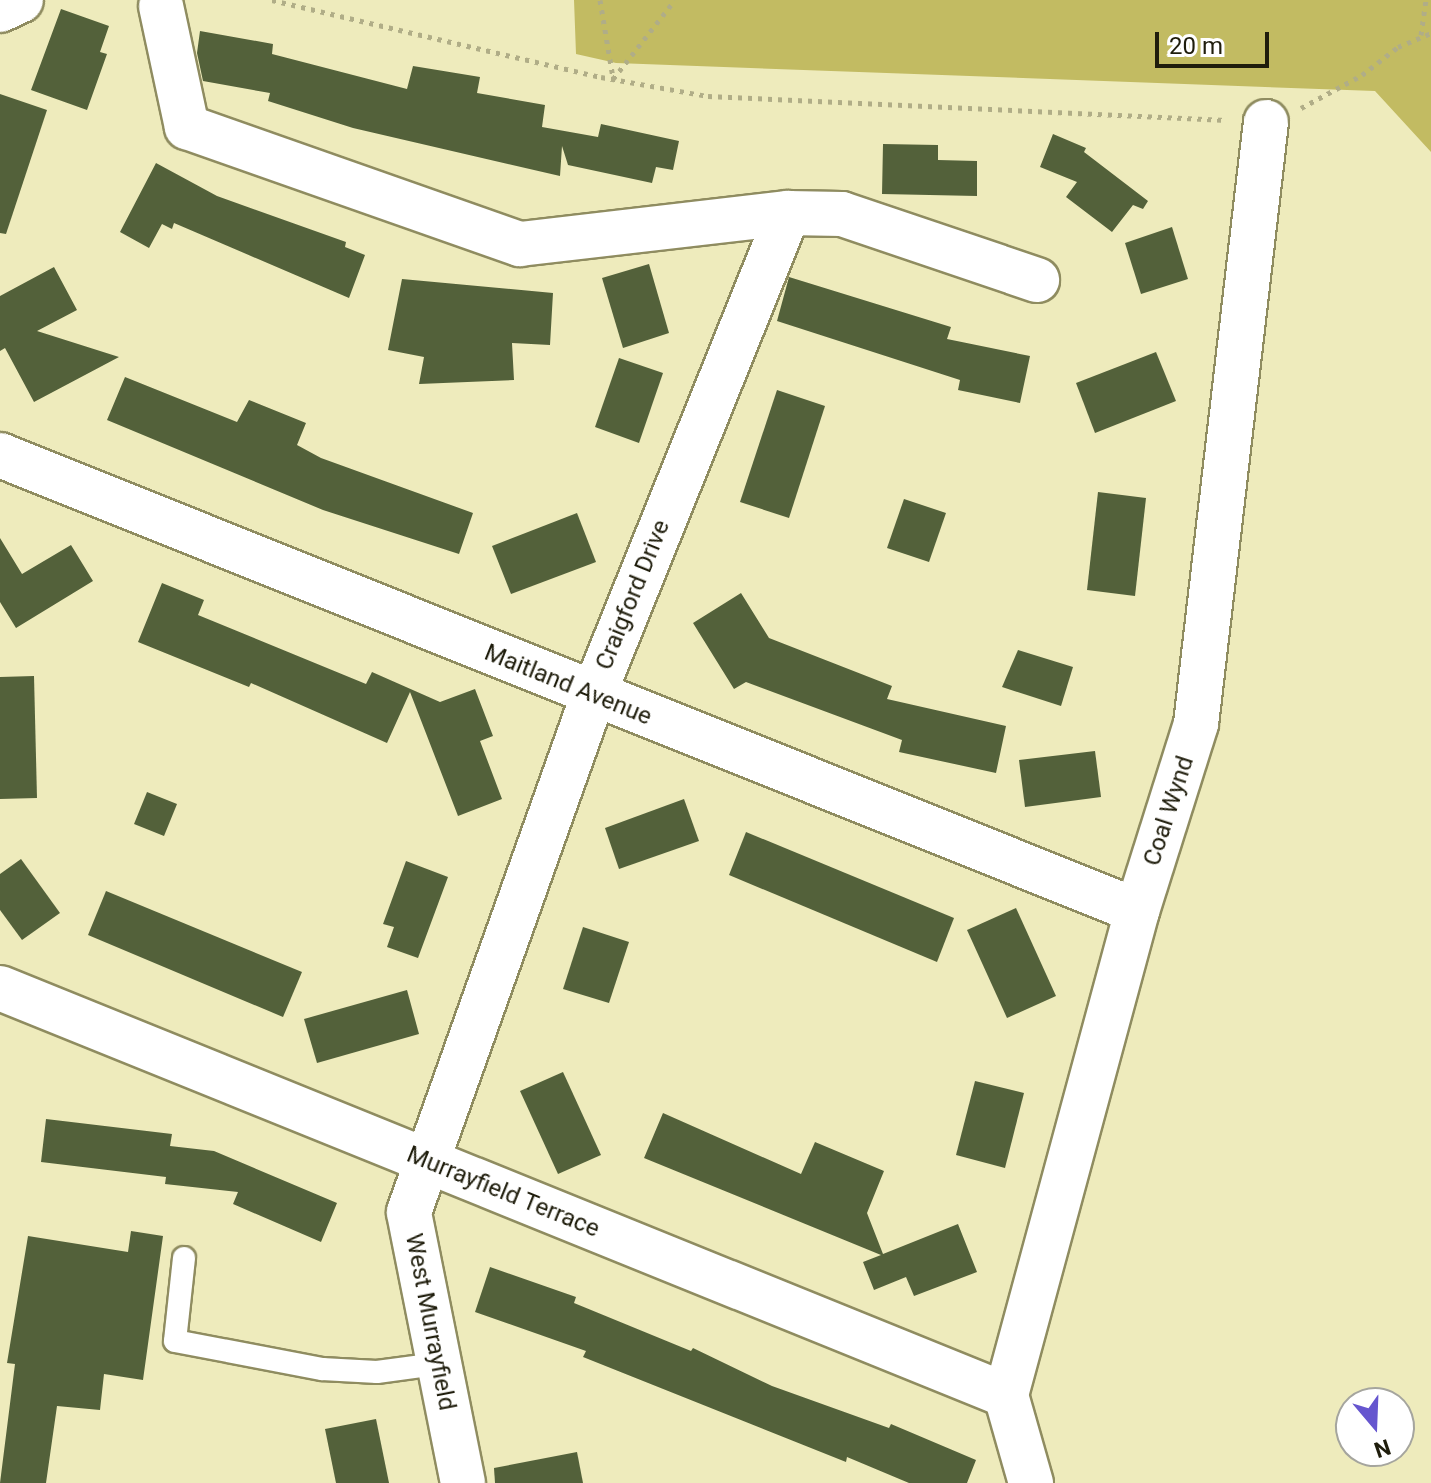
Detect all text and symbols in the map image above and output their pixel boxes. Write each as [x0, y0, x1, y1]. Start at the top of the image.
scale bar [1159, 16, 1273, 66]
text: 20 m [1169, 32, 1223, 60]
street label: Craigford Drive [590, 516, 676, 674]
street label: Maitland Avenue [480, 638, 656, 732]
street label: Coal Wynd [1138, 753, 1200, 869]
street label: Murrayfield Terrace [402, 1140, 604, 1244]
street label: West Murrayfield [399, 1231, 461, 1413]
north arrow [1335, 1387, 1415, 1467]
text: N [1371, 1434, 1394, 1463]

